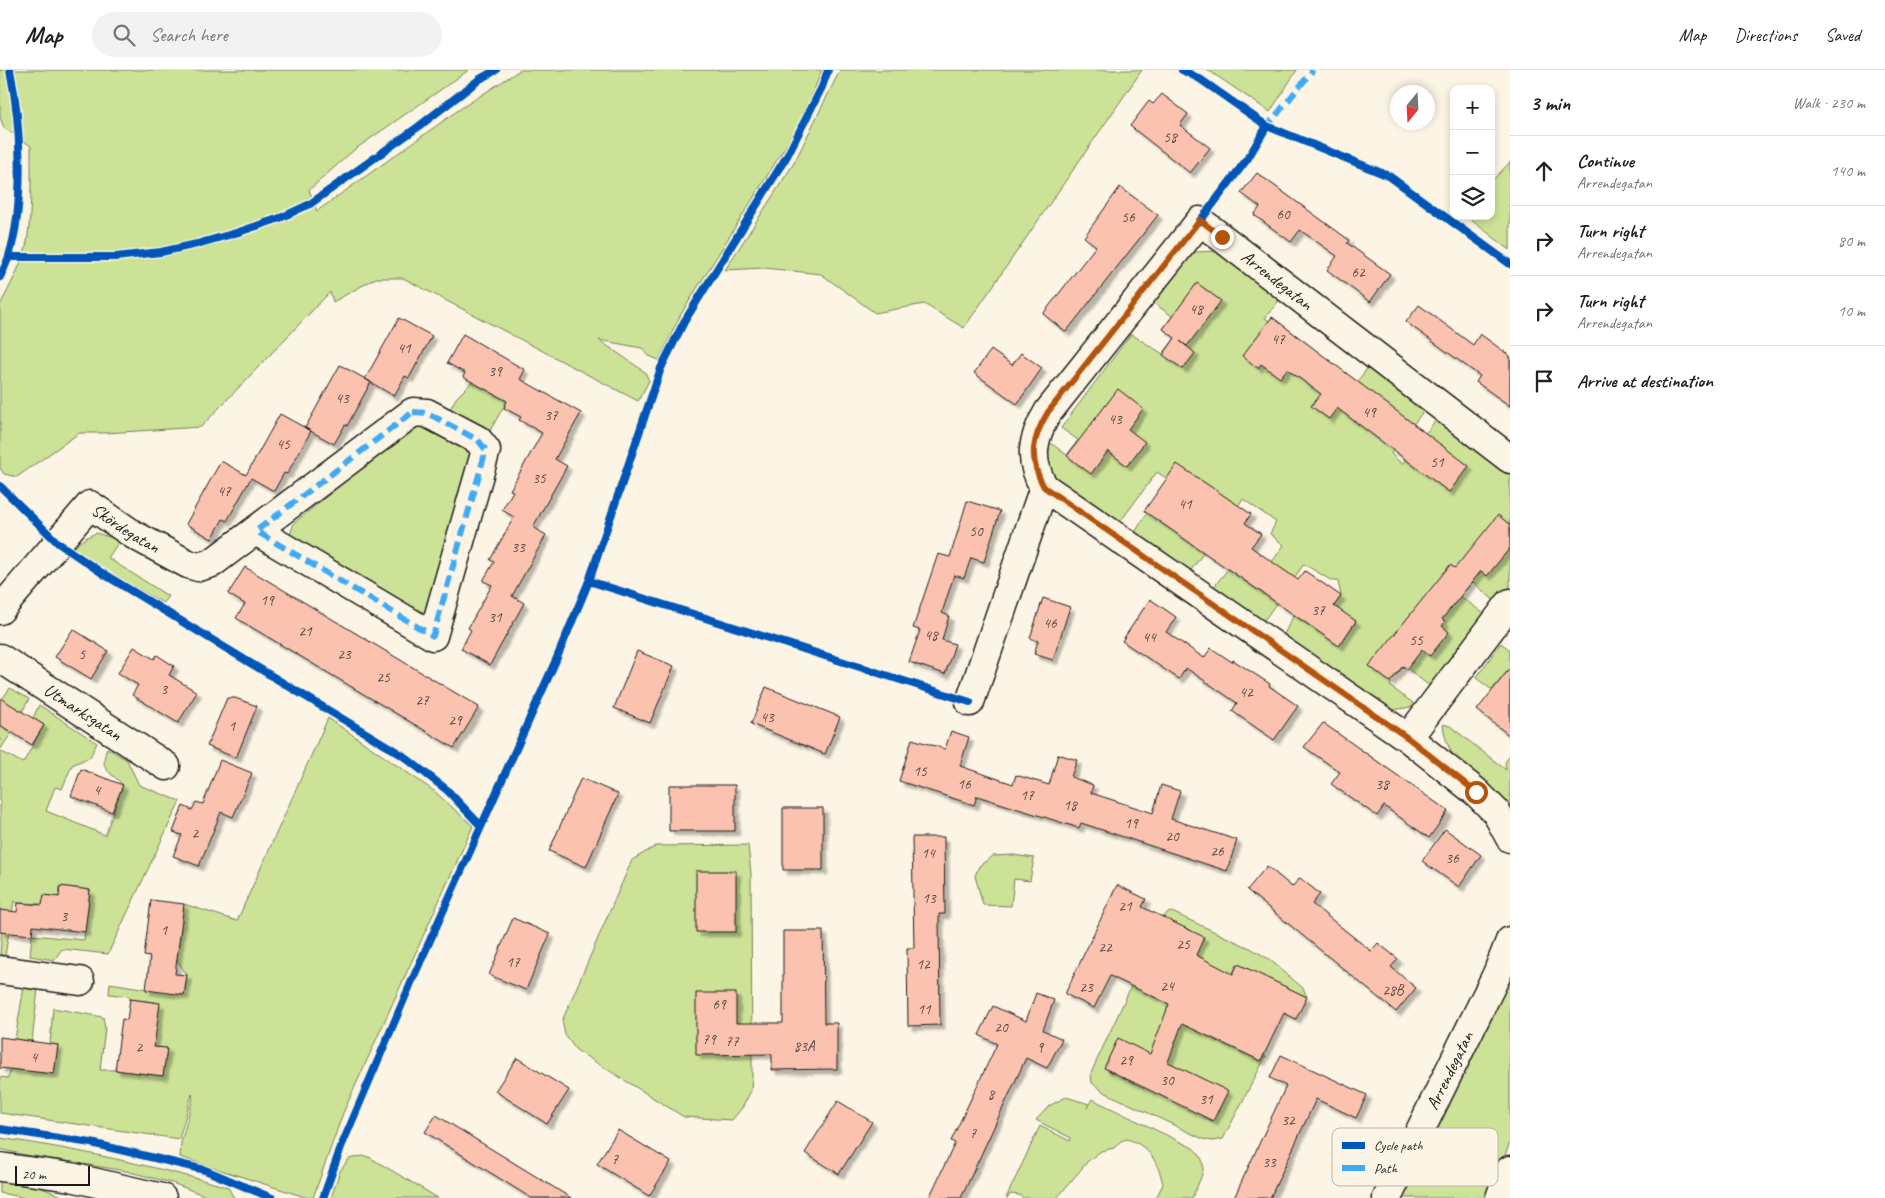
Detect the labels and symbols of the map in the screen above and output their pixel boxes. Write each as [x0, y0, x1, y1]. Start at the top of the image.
north arrow [1390, 85, 1435, 130]
house number: 58 [1163, 128, 1178, 147]
house number: 60 [1276, 205, 1291, 224]
house number: 56 [1121, 208, 1136, 227]
route end [1211, 226, 1234, 249]
street label: Arrendegatan [1237, 245, 1318, 315]
house number: 62 [1351, 263, 1366, 282]
house number: 48 [1189, 300, 1204, 319]
house number: 47 [1271, 330, 1286, 349]
house number: 41 [397, 339, 412, 358]
house number: 39 [488, 362, 503, 381]
house number: 43 [335, 389, 350, 408]
house number: 49 [1362, 403, 1377, 422]
house number: 37 [544, 406, 559, 425]
house number: 43 [1108, 410, 1123, 429]
house number: 45 [276, 435, 291, 454]
house number: 51 [1430, 453, 1445, 472]
house number: 35 [532, 469, 547, 488]
house number: 47 [217, 482, 232, 501]
house number: 41 [1178, 495, 1193, 514]
street label: Skördegatan [88, 498, 164, 558]
house number: 50 [969, 522, 984, 541]
house number: 33 [511, 538, 526, 557]
house number: 19 [260, 591, 275, 610]
house number: 37 [1311, 601, 1326, 620]
house number: 31 [488, 608, 503, 627]
house number: 46 [1043, 614, 1058, 633]
house number: 21 [298, 622, 313, 641]
house number: 48 [924, 626, 939, 645]
house number: 44 [1142, 628, 1157, 647]
house number: 55 [1409, 631, 1424, 650]
house number: 5 [79, 645, 87, 664]
house number: 23 [337, 645, 352, 664]
house number: 25 [376, 668, 391, 687]
street label: Utmarksgatan [40, 679, 127, 746]
house number: 3 [161, 680, 169, 699]
house number: 42 [1239, 683, 1254, 702]
house number: 27 [415, 691, 430, 710]
house number: 43 [760, 708, 775, 727]
house number: 29 [448, 711, 463, 730]
house number: 1 [229, 717, 237, 736]
house number: 15 [913, 762, 928, 781]
house number: 16 [957, 775, 972, 794]
house number: 38 [1375, 775, 1390, 794]
house number: 4 [94, 781, 102, 800]
route start [1465, 781, 1488, 804]
house number: 17 [1020, 786, 1035, 805]
house number: 18 [1063, 796, 1078, 815]
house number: 19 [1124, 814, 1139, 833]
house number: 2 [192, 824, 200, 843]
house number: 20 [1165, 827, 1180, 846]
house number: 26 [1210, 842, 1225, 861]
house number: 14 [921, 844, 936, 863]
house number: 36 [1445, 849, 1460, 868]
house number: 13 [922, 889, 937, 908]
house number: 21 [1118, 897, 1133, 916]
house number: 3 [61, 907, 69, 926]
house number: 1 [161, 921, 169, 940]
house number: 25 [1176, 935, 1191, 954]
house number: 22 [1098, 938, 1113, 957]
house number: 17 [506, 953, 521, 972]
house number: 12 [916, 955, 931, 974]
house number: 24 [1160, 977, 1175, 996]
house number: 23 [1079, 978, 1094, 997]
house number: 28B [1382, 981, 1405, 1000]
house number: 69 [712, 995, 727, 1014]
house number: 11 [917, 1000, 932, 1019]
house number: 20 [994, 1018, 1009, 1037]
street label: Arrendegatan [1421, 1027, 1478, 1113]
house number: 79 [702, 1030, 717, 1049]
house number: 77 [725, 1032, 740, 1051]
house number: 83A [793, 1037, 816, 1056]
house number: 2 [136, 1038, 144, 1057]
house number: 9 [1037, 1038, 1045, 1057]
house number: 4 [31, 1048, 39, 1067]
house number: 29 [1119, 1051, 1134, 1070]
house number: 30 [1160, 1071, 1175, 1090]
house number: 8 [988, 1085, 996, 1104]
house number: 31 [1199, 1090, 1214, 1109]
house number: 32 [1281, 1111, 1296, 1130]
house number: 7 [970, 1124, 978, 1143]
legend [1332, 1128, 1498, 1186]
text: Cycle path [1374, 1137, 1423, 1154]
house number: 7 [612, 1150, 620, 1169]
house number: 33 [1262, 1153, 1277, 1172]
text: Path [1374, 1160, 1398, 1177]
scale bar [15, 1163, 90, 1186]

